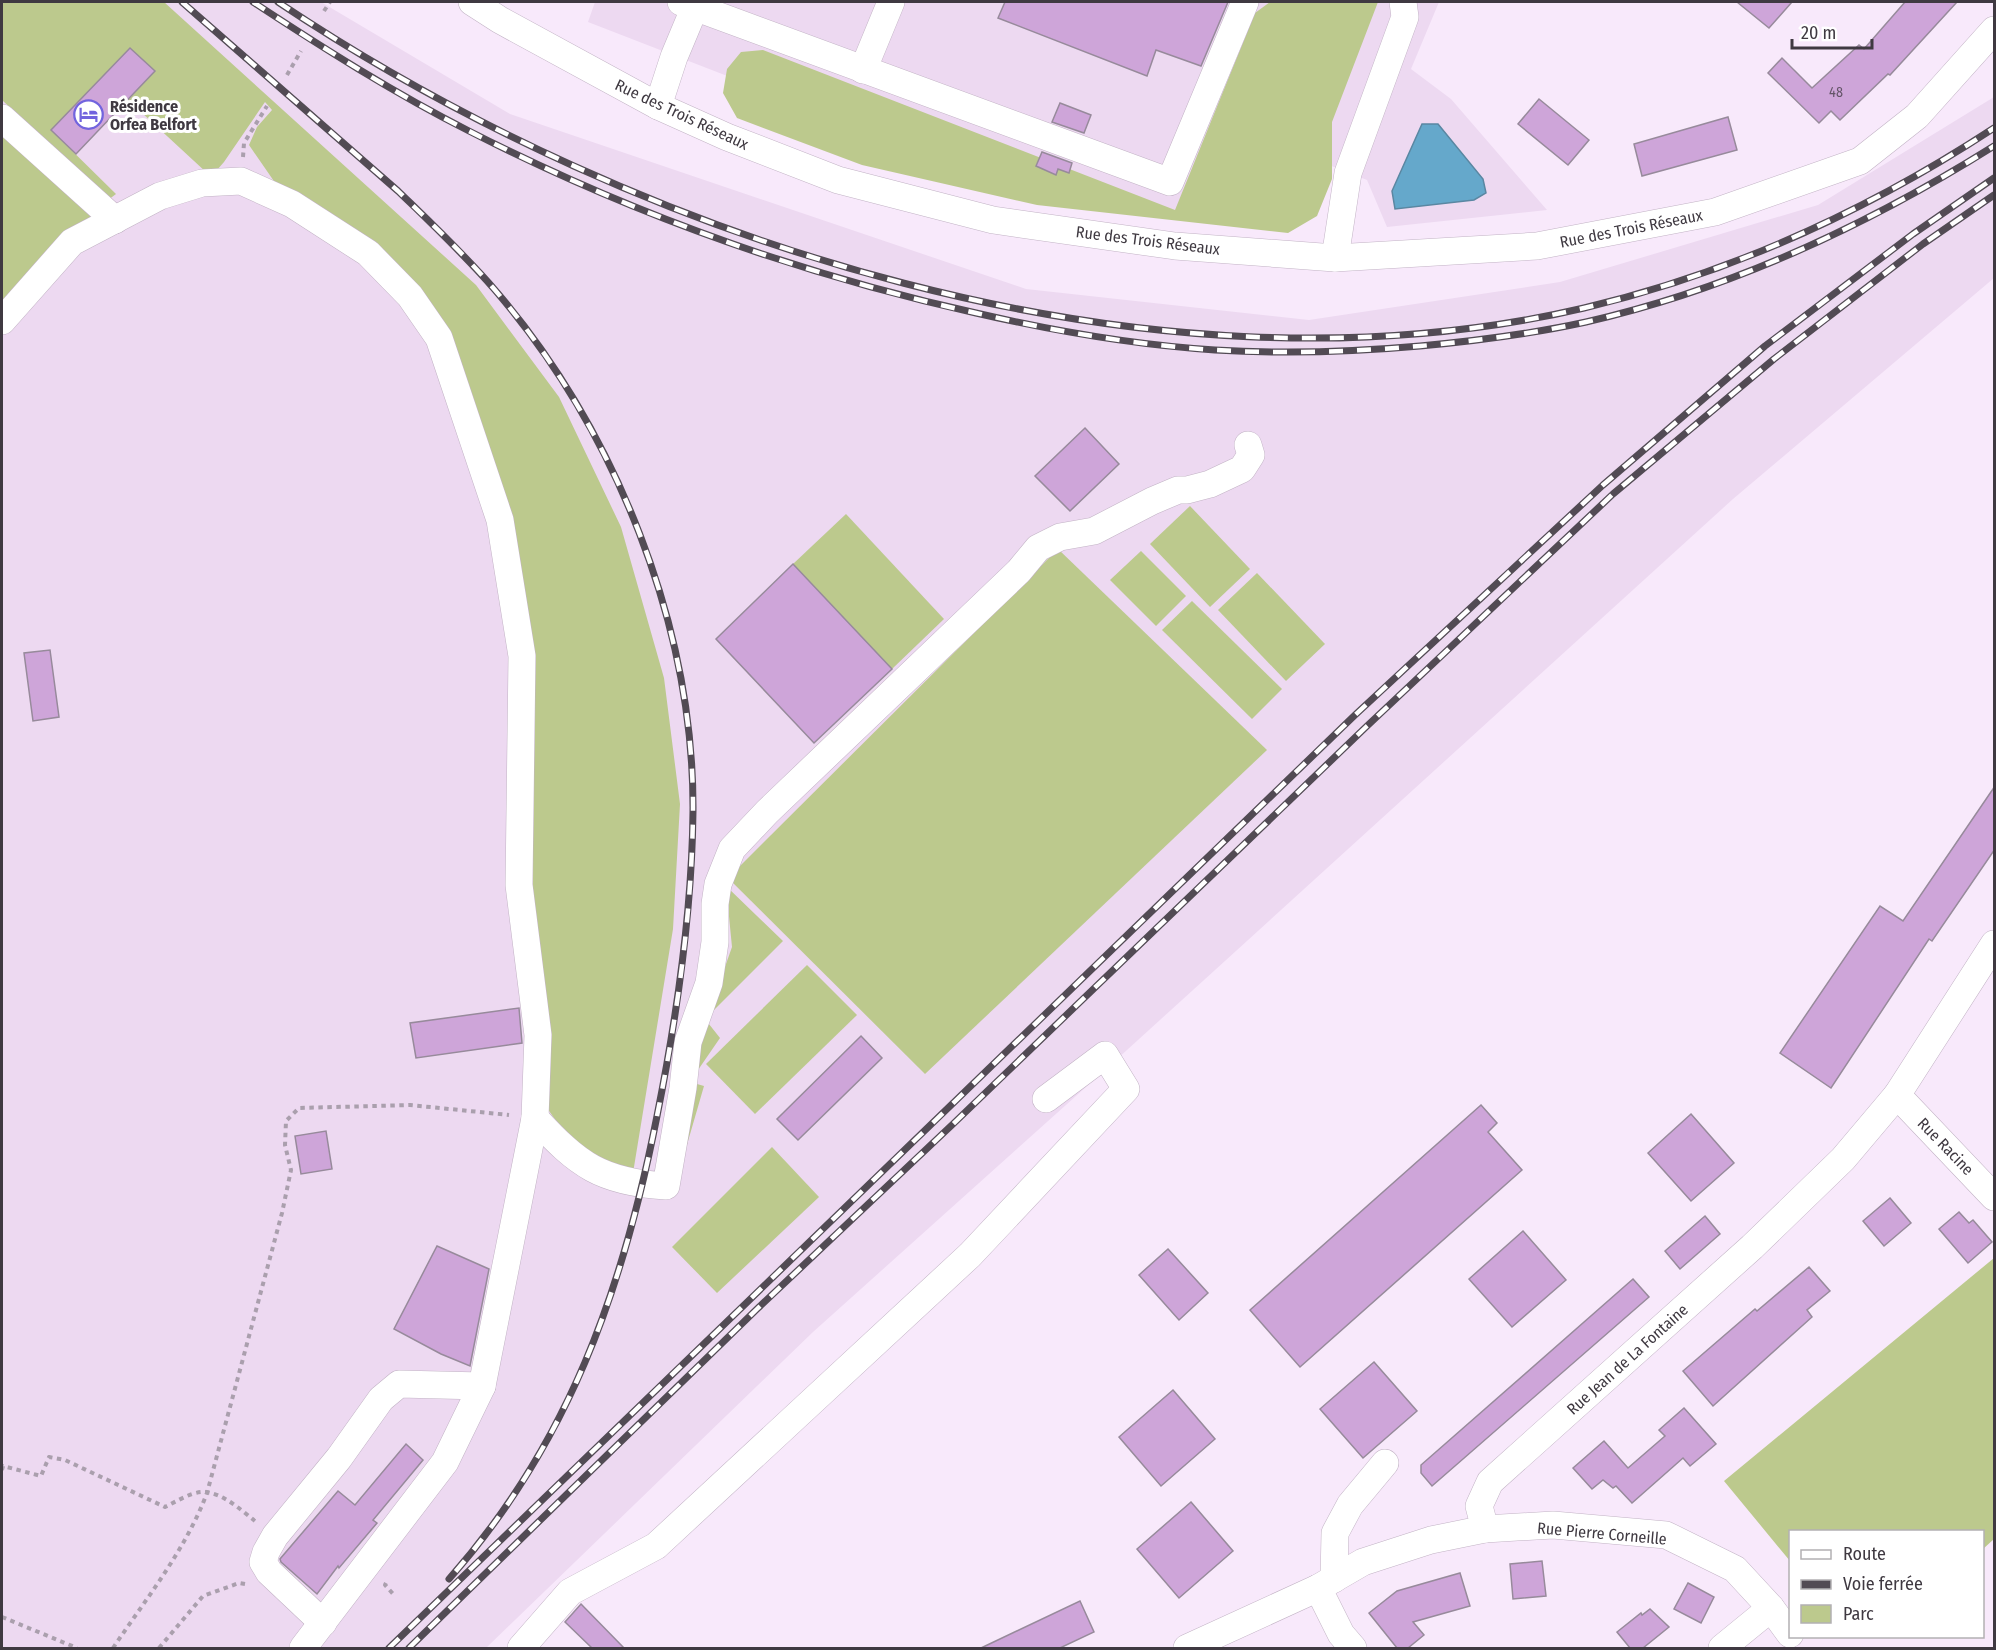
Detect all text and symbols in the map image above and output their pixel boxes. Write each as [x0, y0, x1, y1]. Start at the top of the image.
scale bar [1792, 12, 1872, 50]
text: 20 m [1801, 22, 1836, 44]
street label: Rue des Trois Réseaux [612, 75, 752, 154]
house number: 48 [1829, 84, 1843, 101]
place label: Résidence Orfea Belfort [110, 97, 197, 134]
hotel icon: Résidence Orfea Belfort [73, 99, 105, 131]
street label: Rue des Trois Réseaux [1558, 205, 1704, 252]
street label: Rue des Trois Réseaux [1075, 222, 1221, 259]
street label: Rue Racine [1914, 1114, 1978, 1179]
street label: Rue Jean de La Fontaine [1563, 1300, 1692, 1419]
street label: Rue Pierre Corneille [1536, 1518, 1668, 1549]
legend [1789, 1530, 1984, 1638]
text: Route [1843, 1543, 1886, 1565]
text: Voie ferrée [1843, 1573, 1923, 1595]
text: Parc [1843, 1603, 1874, 1625]

